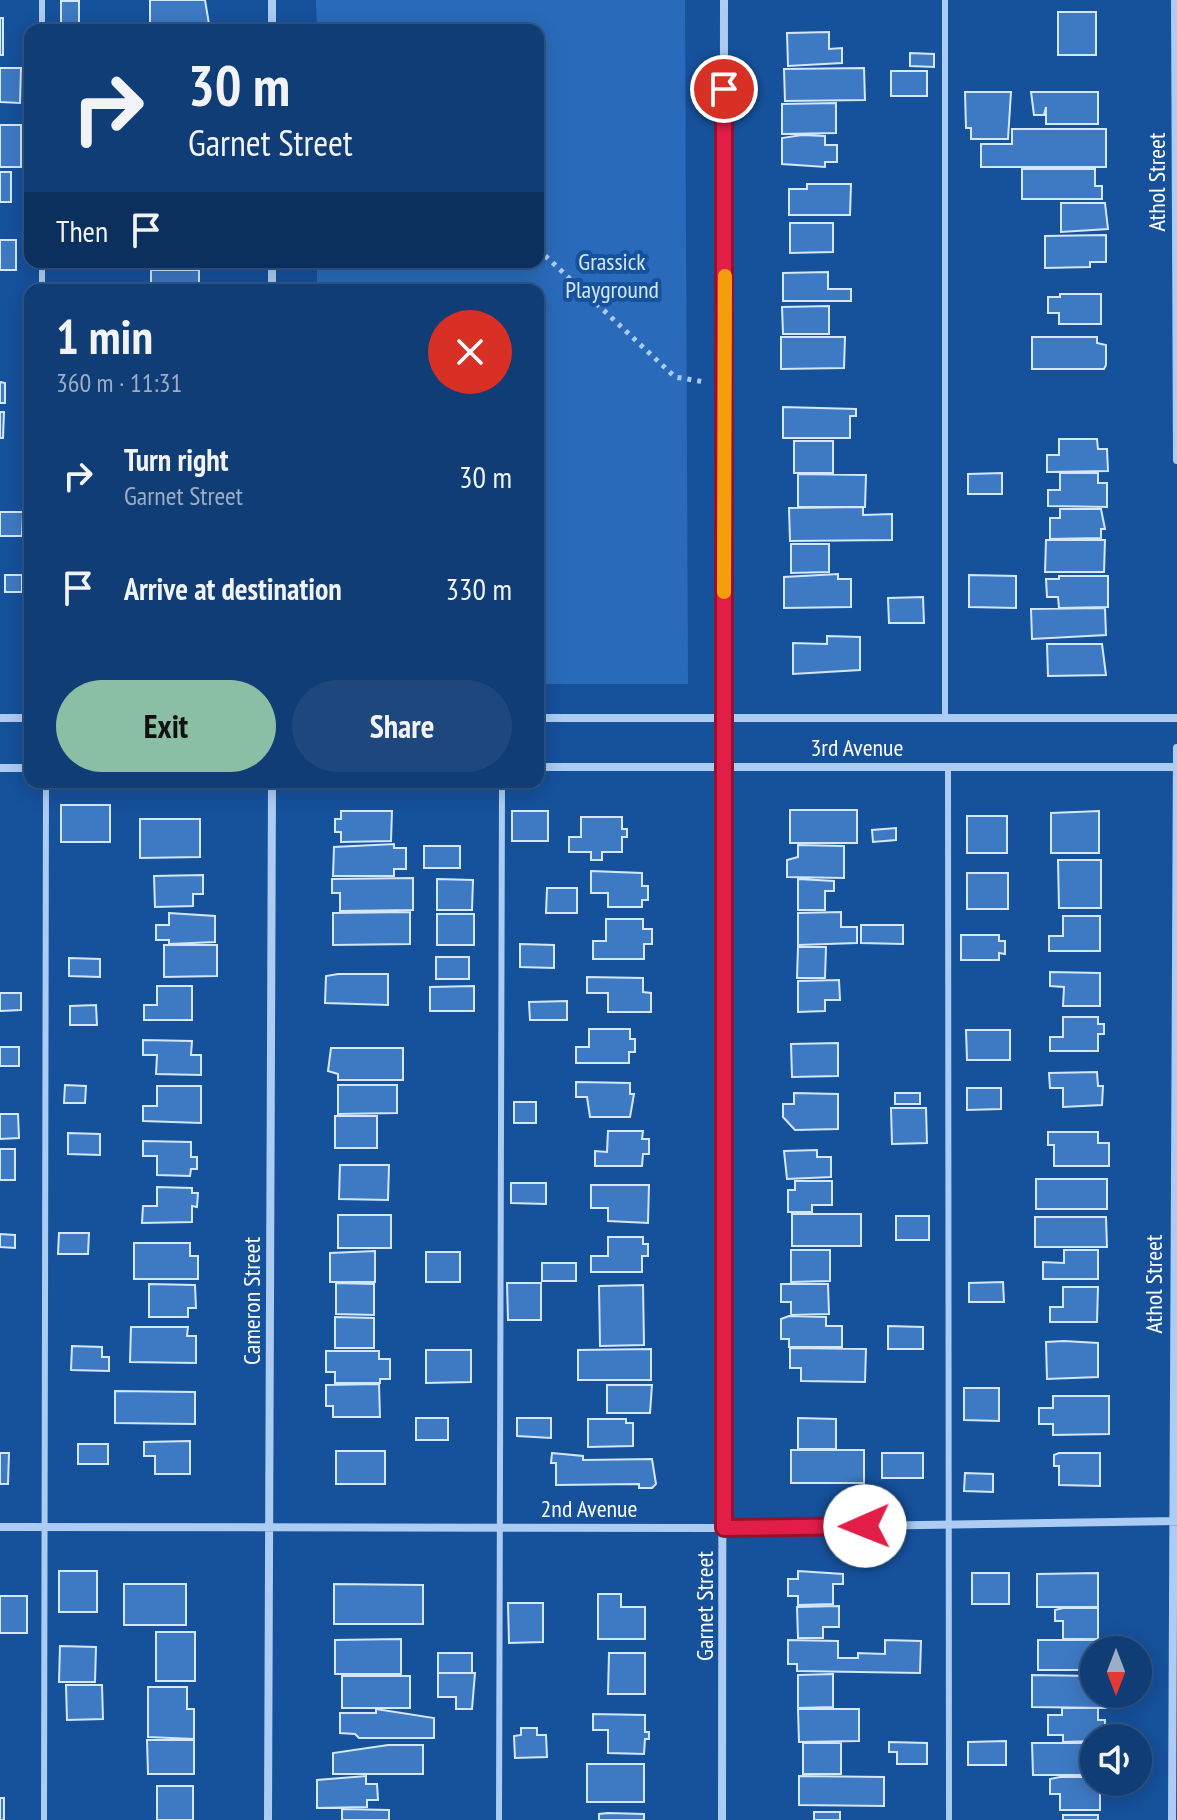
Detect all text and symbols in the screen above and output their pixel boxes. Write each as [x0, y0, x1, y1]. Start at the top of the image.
text: 30 m [188, 49, 290, 121]
pin [690, 55, 758, 123]
icon: right [56, 56, 160, 160]
icon: arrive [702, 67, 746, 111]
text: Garnet Street [188, 119, 353, 166]
street label: Athol Street [1141, 132, 1172, 231]
icon: arrive [124, 208, 168, 252]
text: Then [56, 211, 108, 250]
park label: Grassick Playground [565, 246, 659, 305]
text: 1 min [56, 305, 153, 367]
button: close [428, 310, 512, 394]
text: 360 m · 11:31 [56, 366, 182, 399]
text: Turn right [124, 440, 228, 479]
icon: right [56, 454, 100, 498]
text: 30 m [459, 457, 512, 496]
text: Garnet Street [124, 479, 243, 512]
icon: arrive [56, 566, 100, 610]
text: Arrive at destination [124, 569, 342, 608]
text: 330 m [446, 569, 512, 608]
button: Exit [56, 680, 276, 772]
button: Share [292, 680, 512, 772]
street label: 3rd Avenue [811, 732, 903, 763]
street label: Athol Street [1138, 1234, 1169, 1333]
street label: Cameron Street [236, 1237, 267, 1365]
position arrow [823, 1484, 907, 1568]
street label: 2nd Avenue [541, 1493, 637, 1524]
street label: Garnet Street [689, 1551, 720, 1661]
north arrow [1080, 1636, 1152, 1708]
map controls [1080, 1636, 1152, 1796]
button: sound [1080, 1724, 1152, 1796]

